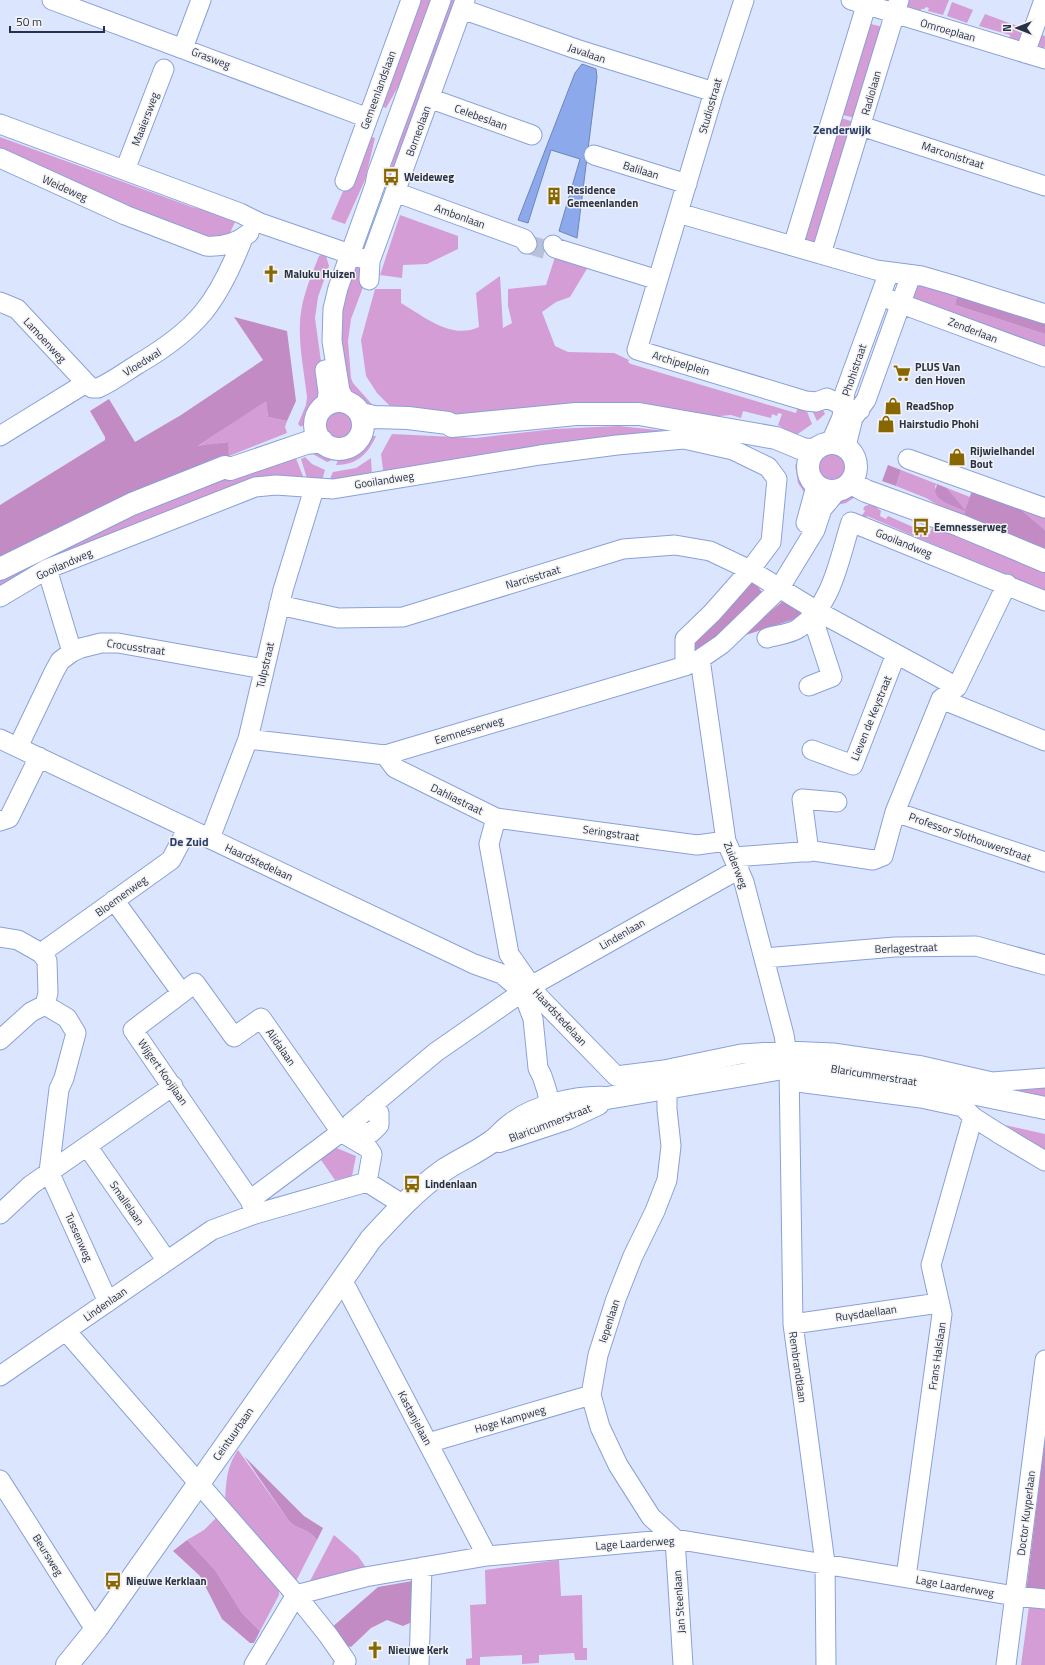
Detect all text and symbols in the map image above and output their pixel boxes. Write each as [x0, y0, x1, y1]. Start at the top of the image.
scale bar [10, 8, 104, 34]
north arrow [997, 8, 1037, 48]
text: 50 m [16, 12, 42, 31]
street label: Omroeplaan [918, 14, 978, 46]
text: N [999, 24, 1015, 32]
street label: Javalaan [566, 39, 608, 67]
street label: Grasweg [189, 43, 233, 73]
street label: Gemeenlandslaan [356, 48, 400, 132]
street label: Radiolaan [857, 69, 885, 117]
street label: Studiostraat [694, 76, 726, 136]
street label: Maaiersweg [127, 89, 163, 148]
street label: Celebeslaan [452, 100, 510, 134]
street label: Borneolaan [401, 103, 435, 159]
district label: Zenderwijk [813, 120, 872, 139]
street label: Marconistraat [920, 137, 986, 173]
street label: Balilaan [621, 157, 661, 183]
bus stop icon: Weideweg [381, 167, 401, 187]
place label: Weideweg [404, 169, 454, 185]
street label: Weideweg [40, 171, 91, 205]
place label: Residence Gemeenlanden [567, 182, 638, 211]
building icon: Residence Gemeenlanden [544, 186, 564, 206]
street label: Ambonlaan [432, 199, 488, 233]
church icon: Maluku Huizen [261, 264, 281, 284]
place label: Maluku Huizen [284, 266, 355, 282]
street label: Zenderlaan [946, 313, 1000, 347]
street label: Lamoenweg [20, 314, 70, 366]
street label: Phohistraat [838, 342, 870, 398]
street label: Vloedwal [120, 344, 164, 380]
street label: Archipelplein [650, 347, 712, 379]
place label: PLUS Van den Hoven [915, 359, 965, 388]
supermarket icon: PLUS Van den Hoven [892, 363, 912, 383]
shop icon: ReadShop [883, 396, 903, 416]
place label: ReadShop [906, 398, 954, 414]
shop icon: Hairstudio Phohi [876, 414, 896, 434]
place label: Hairstudio Phohi [899, 416, 979, 432]
place label: Rijwielhandel Bout [970, 443, 1035, 472]
shop icon: Rijwielhandel Bout [947, 447, 967, 467]
street label: Gooilandweg [353, 467, 415, 493]
bus stop icon: Eemnesserweg [911, 517, 931, 537]
place label: Eemnesserweg [934, 519, 1007, 535]
street label: Gooilandweg [873, 524, 935, 562]
street label: Gooilandweg [33, 544, 95, 584]
street label: Narcisstraat [504, 561, 563, 593]
street label: Crocusstraat [106, 635, 166, 659]
street label: Tulpstraat [252, 640, 278, 690]
street label: Lieven de Keystraat [847, 673, 895, 763]
street label: Eemnesserweg [433, 712, 506, 748]
street label: Dahliastraat [428, 779, 486, 819]
street label: Professor Slothouwerstraat [907, 809, 1033, 866]
street label: Seringstraat [582, 821, 640, 845]
district label: De Zuid [169, 832, 209, 851]
street label: Haardstedelaan [222, 839, 296, 885]
street label: Zuiderweg [720, 839, 752, 891]
street label: Bloemenweg [92, 871, 151, 920]
street label: Lindenlaan [596, 914, 648, 954]
street label: Berlagestraat [874, 939, 938, 957]
street label: Haardstedelaan [529, 985, 591, 1049]
street label: Alidalaan [262, 1025, 300, 1069]
street label: Wijgert Kooijlaan [134, 1036, 192, 1109]
street label: Blaricummerstraat [830, 1060, 918, 1090]
street label: Blaricummerstraat [506, 1100, 594, 1146]
bus stop icon: Lindenlaan [402, 1174, 422, 1194]
place label: Lindenlaan [425, 1176, 477, 1192]
street label: Smallelaan [106, 1178, 148, 1228]
street label: Tussenweg [61, 1210, 97, 1264]
street label: Lindenlaan [80, 1283, 130, 1325]
street label: Iepenlaan [594, 1297, 624, 1345]
street label: Ruysdaellaan [834, 1301, 898, 1325]
street label: Frans Halslaan [924, 1321, 950, 1391]
street label: Rembrandtlaan [785, 1330, 811, 1404]
street label: Kastanjelaan [394, 1388, 436, 1448]
street label: Hoge Kampweg [473, 1401, 548, 1437]
street label: Ceintuurbaan [209, 1404, 257, 1464]
street label: Doctor Kuyperlaan [1013, 1470, 1039, 1556]
street label: Beursweg [29, 1531, 67, 1579]
street label: Lage Laarderweg [595, 1532, 675, 1554]
street label: Jan Steenlaan [669, 1570, 689, 1634]
bus stop icon: Nieuwe Kerklaan [103, 1571, 123, 1591]
street label: Lage Laarderweg [915, 1571, 996, 1601]
place label: Nieuwe Kerklaan [126, 1573, 207, 1589]
church icon: Nieuwe Kerk [365, 1640, 385, 1660]
place label: Nieuwe Kerk [388, 1642, 449, 1658]

